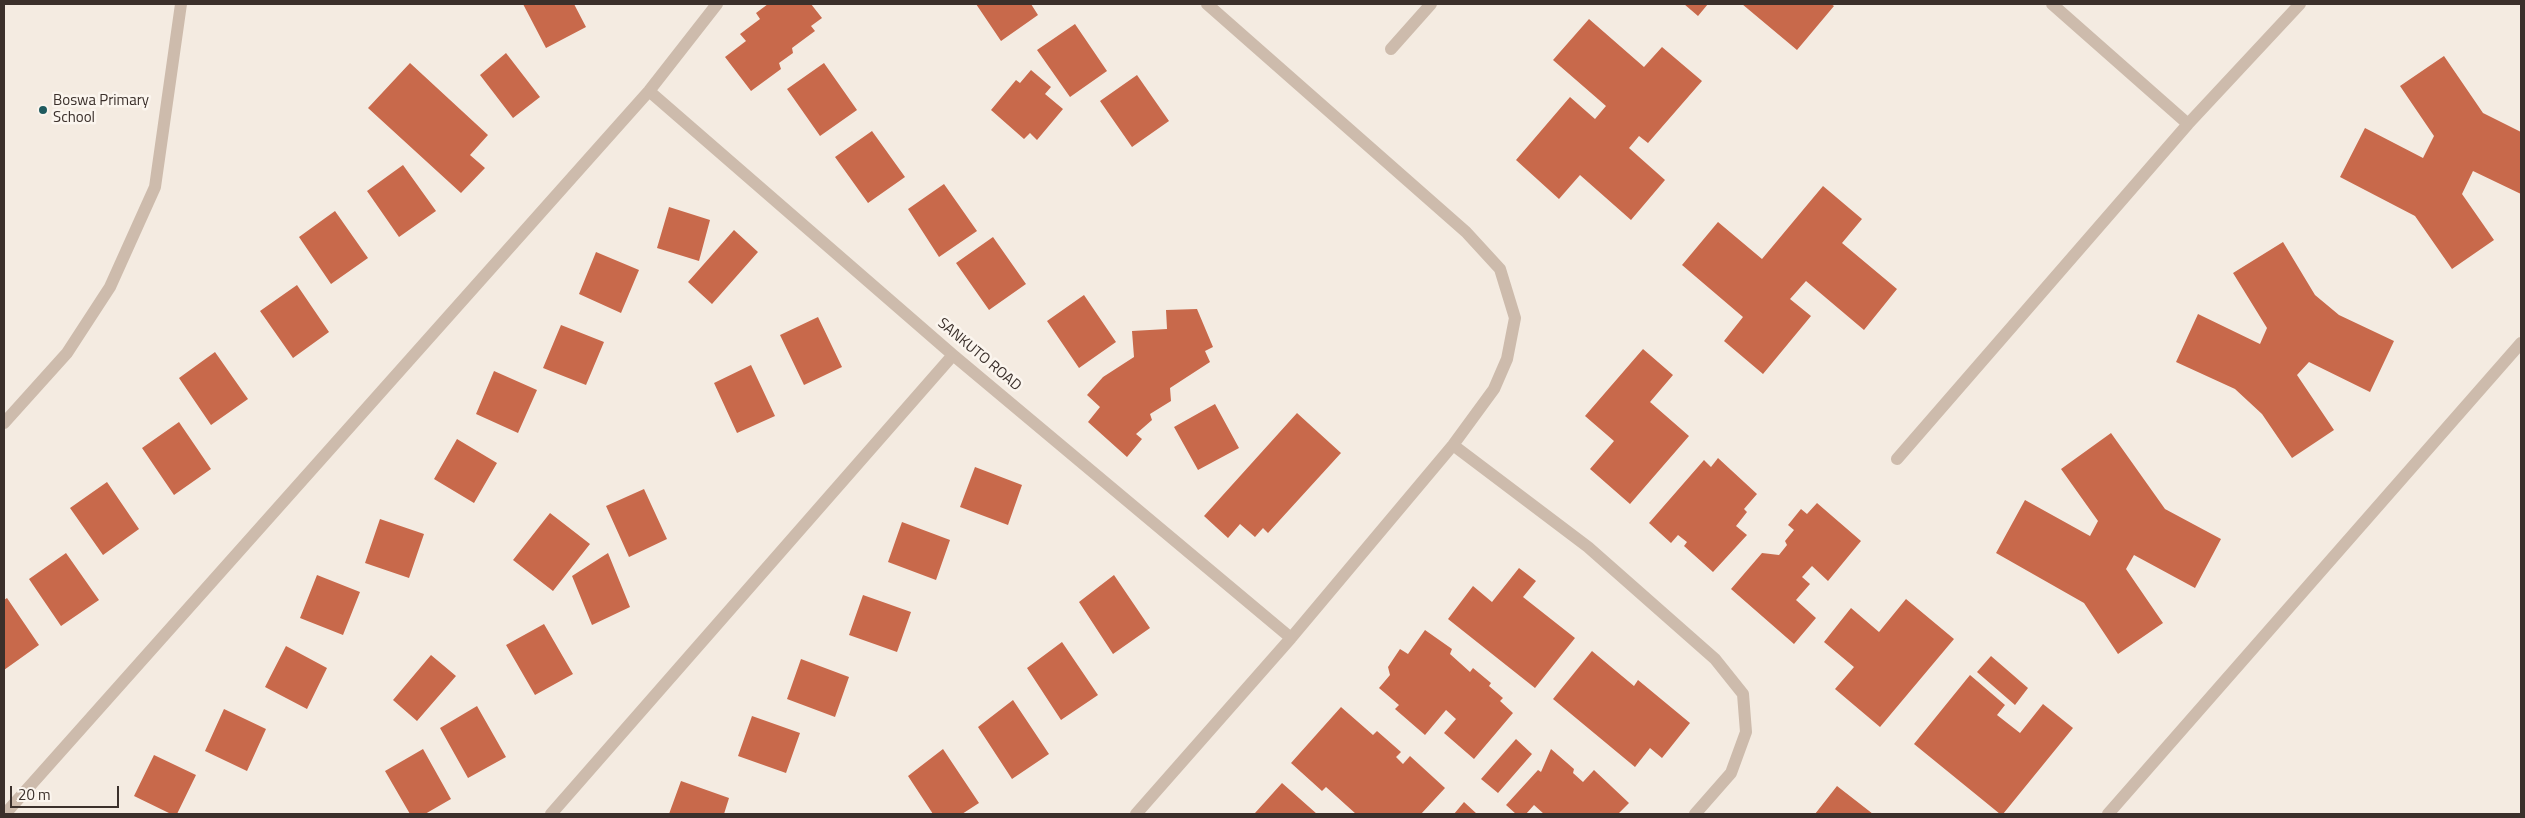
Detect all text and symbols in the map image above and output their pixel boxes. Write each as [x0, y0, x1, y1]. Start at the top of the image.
place label: Boswa Primary School [53, 92, 149, 127]
marker: Boswa Primary School [37, 104, 49, 116]
street label: SANKUTO ROAD [934, 315, 1024, 395]
scale bar [12, 776, 121, 808]
text: 20 m [18, 783, 51, 806]

